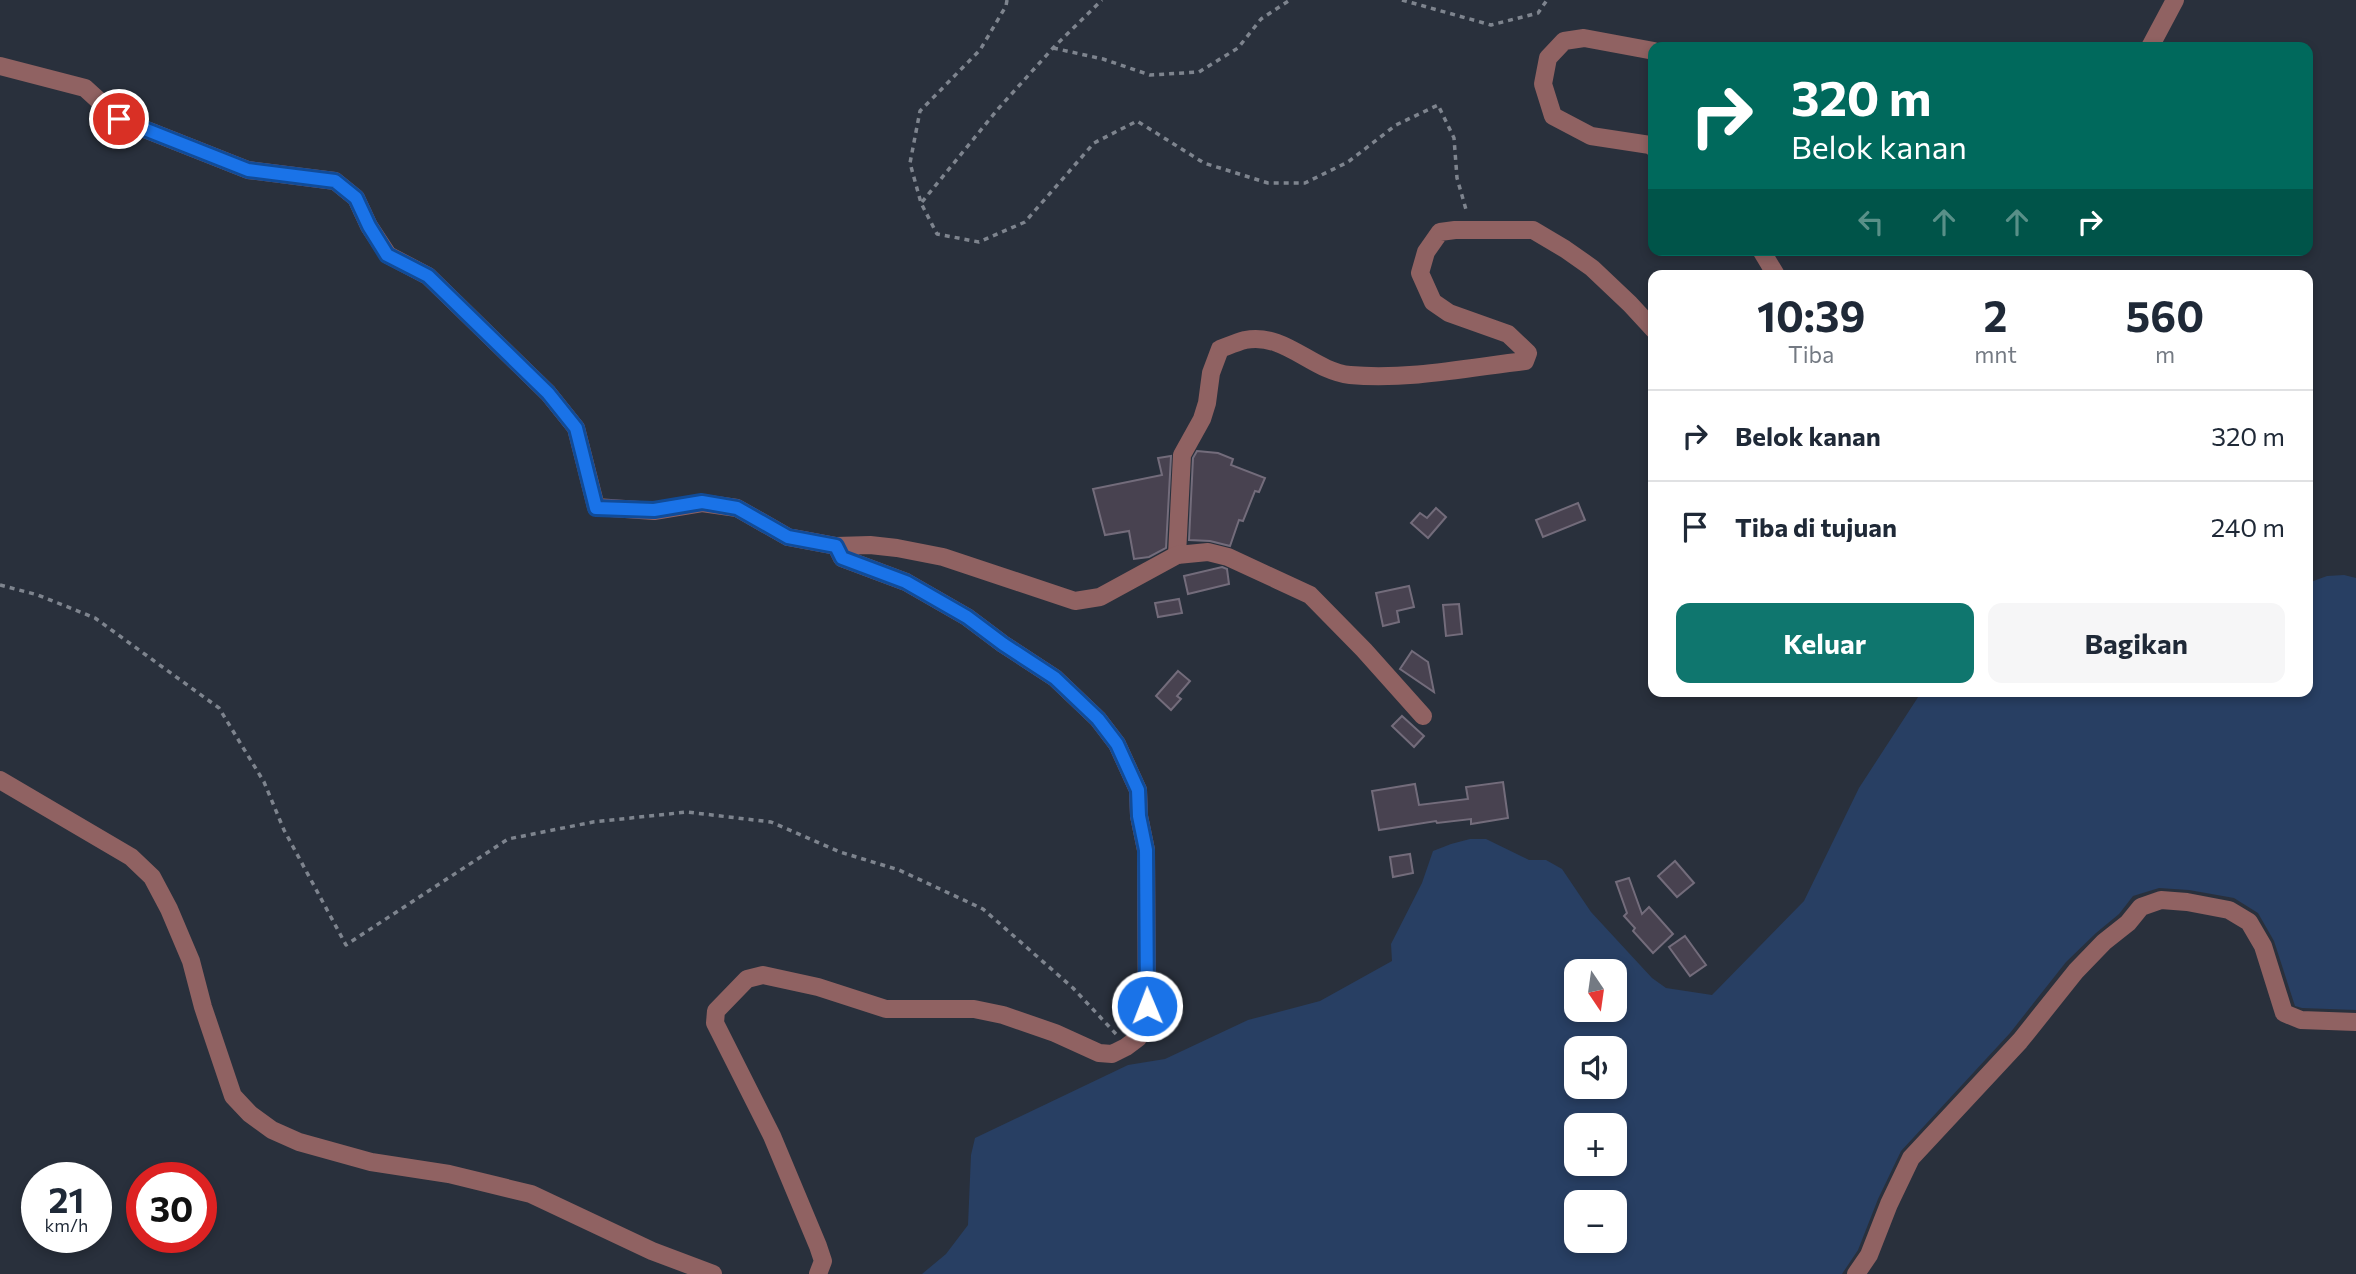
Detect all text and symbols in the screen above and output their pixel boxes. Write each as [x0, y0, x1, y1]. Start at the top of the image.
text: 320 m [1791, 66, 1932, 126]
icon: right [1676, 70, 1767, 161]
pin [89, 89, 149, 149]
icon: arrive [100, 100, 138, 138]
text: Belok kanan [1791, 126, 1967, 166]
icon: left [1852, 203, 1890, 241]
icon: ahead [1925, 203, 1963, 241]
icon: ahead [1998, 203, 2036, 241]
icon: right [2071, 203, 2109, 241]
text: 10:39 [1757, 289, 1865, 341]
text: 2 [1984, 289, 2007, 341]
text: 560 [2126, 289, 2204, 341]
text: Tiba [1788, 340, 1834, 368]
text: mnt [1974, 340, 2017, 368]
text: m [2155, 340, 2175, 368]
icon: right [1676, 417, 1714, 455]
text: Belok kanan [1735, 420, 1881, 451]
text: 320 m [2211, 420, 2285, 451]
icon: arrive [1676, 508, 1714, 546]
text: Tiba di tujuan [1735, 511, 1897, 542]
text: 240 m [2211, 511, 2285, 542]
button: Keluar [1676, 603, 1974, 683]
button: Bagikan [1988, 603, 2285, 683]
north arrow [1564, 959, 1628, 1022]
map controls [1564, 959, 1627, 1253]
position arrow [1110, 969, 1184, 1043]
button: sound [1564, 1036, 1627, 1099]
button: + [1564, 1113, 1627, 1176]
speed limit sign: 30 [126, 1162, 217, 1253]
text: 21 [49, 1177, 84, 1220]
button: − [1564, 1190, 1627, 1253]
text: km/h [45, 1214, 88, 1236]

